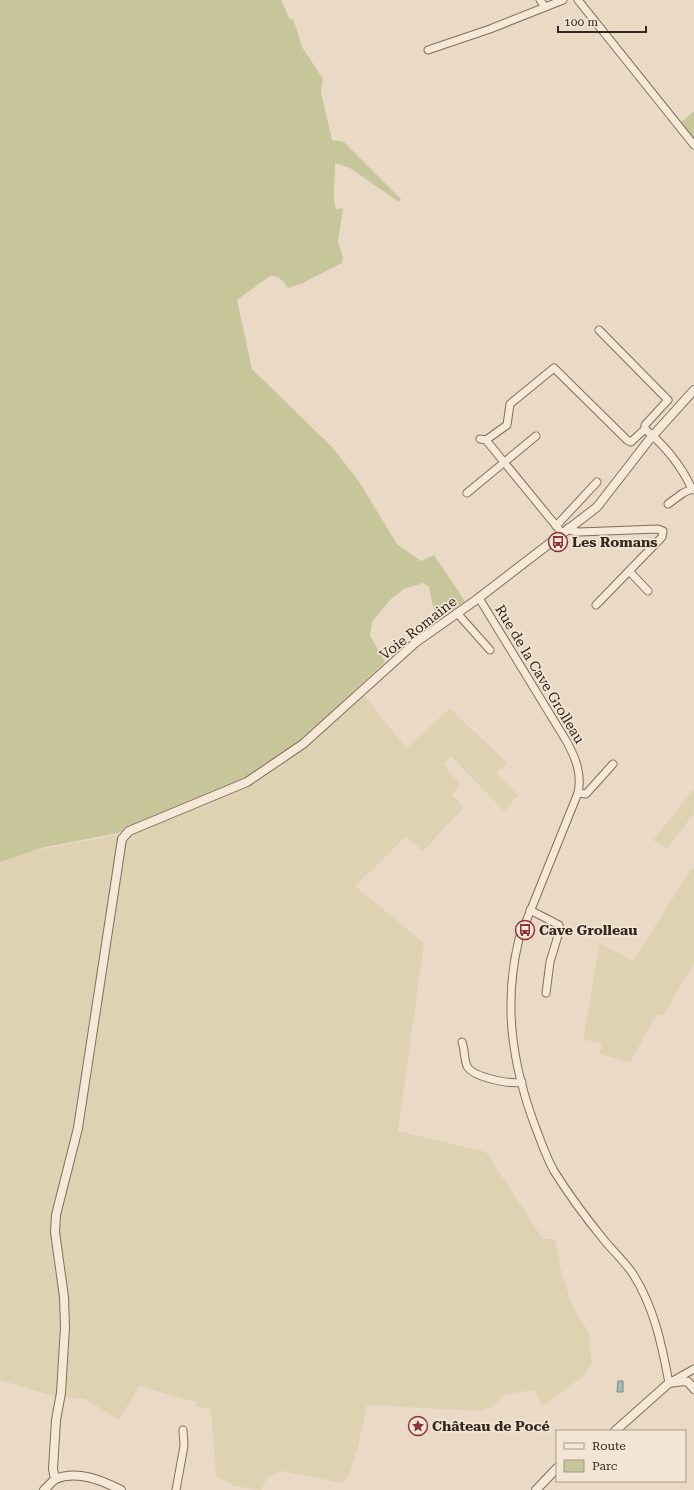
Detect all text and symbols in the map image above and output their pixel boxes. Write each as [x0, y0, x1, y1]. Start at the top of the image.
scale bar [558, 8, 646, 34]
text: 100 m [564, 15, 598, 29]
bus stop icon: Les Romans [547, 531, 569, 553]
place label: Les Romans [572, 534, 658, 550]
street label: Voie Romaine [376, 593, 460, 663]
street label: Rue de la Cave Grolleau [492, 602, 588, 747]
bus stop icon: Cave Grolleau [514, 919, 536, 941]
place label: Cave Grolleau [539, 922, 637, 938]
place icon: Château de Pocé [407, 1415, 429, 1437]
place label: Château de Pocé [432, 1418, 550, 1434]
legend [556, 1430, 686, 1482]
text: Route [592, 1439, 626, 1453]
text: Parc [592, 1459, 618, 1473]

